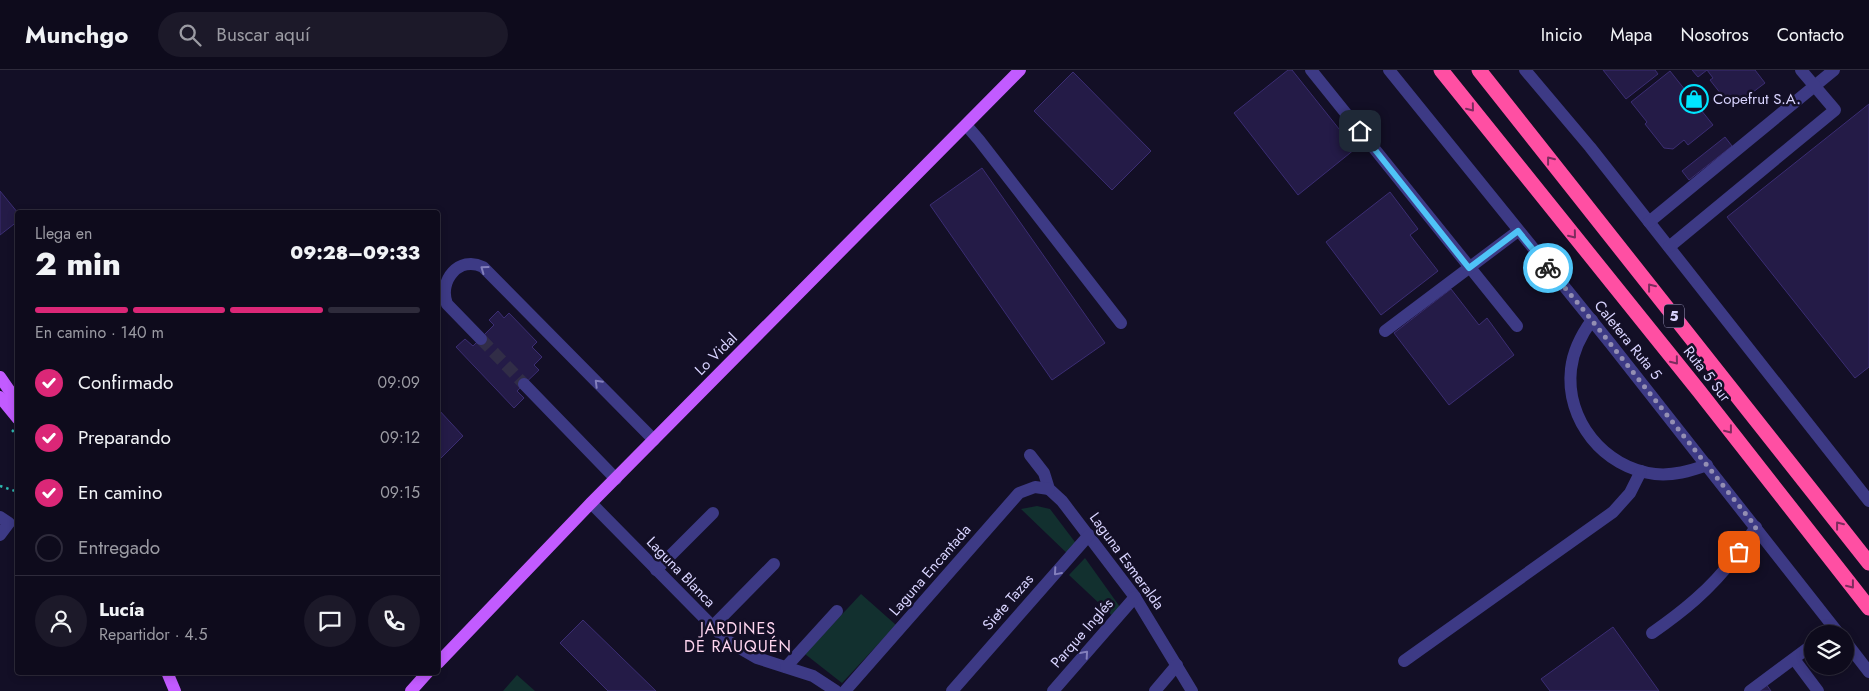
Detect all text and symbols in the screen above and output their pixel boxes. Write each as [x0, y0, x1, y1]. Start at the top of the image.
search box [158, 12, 508, 57]
text: Munchgo [25, 17, 128, 52]
icon: search [176, 21, 204, 49]
text: Buscar aquí [216, 21, 310, 48]
text: Inicio [1541, 22, 1582, 48]
text: Mapa [1610, 22, 1652, 48]
text: Nosotros [1680, 22, 1749, 48]
text: Contacto [1777, 22, 1844, 48]
shop icon: Copefrut S.A. [1679, 84, 1709, 114]
place label: Copefrut S.A. [1713, 88, 1801, 110]
one-way arrow [1466, 102, 1474, 111]
pin [1339, 110, 1381, 152]
icon: home [1346, 117, 1374, 145]
one-way arrow [1548, 157, 1556, 166]
text: Llega en [35, 222, 92, 245]
one-way arrow [1568, 229, 1576, 238]
text: 09:28–09:33 [290, 239, 420, 266]
text: 2 min [35, 241, 121, 287]
courier [1523, 243, 1573, 293]
icon: bike [1534, 254, 1562, 282]
one-way arrow [480, 266, 489, 275]
one-way arrow [1648, 284, 1657, 293]
street label: Caletera Ruta 5 [1589, 295, 1667, 385]
road number: 5 [1664, 305, 1684, 328]
text: En camino · 140 m [35, 321, 164, 344]
street label: Lo Vidal [690, 328, 742, 380]
street label: Ruta 5 Sur [1678, 341, 1736, 407]
one-way arrow [1669, 356, 1678, 365]
icon: check [35, 369, 63, 397]
text: Confirmado [78, 369, 173, 396]
text: 09:09 [378, 371, 420, 394]
one-way arrow [595, 380, 604, 389]
icon: check [35, 424, 63, 452]
text: Preparando [78, 424, 171, 451]
one-way arrow [1723, 424, 1732, 433]
text: 09:12 [380, 426, 420, 449]
icon: check [35, 479, 63, 507]
text: En camino [78, 479, 162, 506]
text: 09:15 [380, 481, 420, 504]
street label: Laguna Esmeralda [1084, 508, 1170, 614]
street label: Laguna Encantada [884, 519, 976, 621]
one-way arrow [1835, 521, 1844, 530]
pin [1718, 531, 1760, 573]
street label: Laguna Blanca [641, 532, 721, 612]
text: Entregado [78, 534, 160, 561]
icon: bag [1725, 538, 1753, 566]
one-way arrow [1054, 566, 1063, 575]
street label: Siete Tazas [977, 569, 1039, 635]
one-way arrow [1845, 579, 1853, 588]
street label: Parque Inglés [1046, 593, 1118, 673]
button: person [35, 595, 87, 647]
button: chat [304, 595, 356, 647]
button: phone [368, 595, 420, 647]
text: Lucía [99, 596, 144, 623]
district label: JARDINES DE RAUQUÉN [684, 617, 792, 658]
text: Repartidor · 4.5 [99, 623, 207, 646]
map controls [1804, 625, 1854, 675]
button: layers [1804, 625, 1854, 675]
one-way arrow [1079, 651, 1088, 660]

